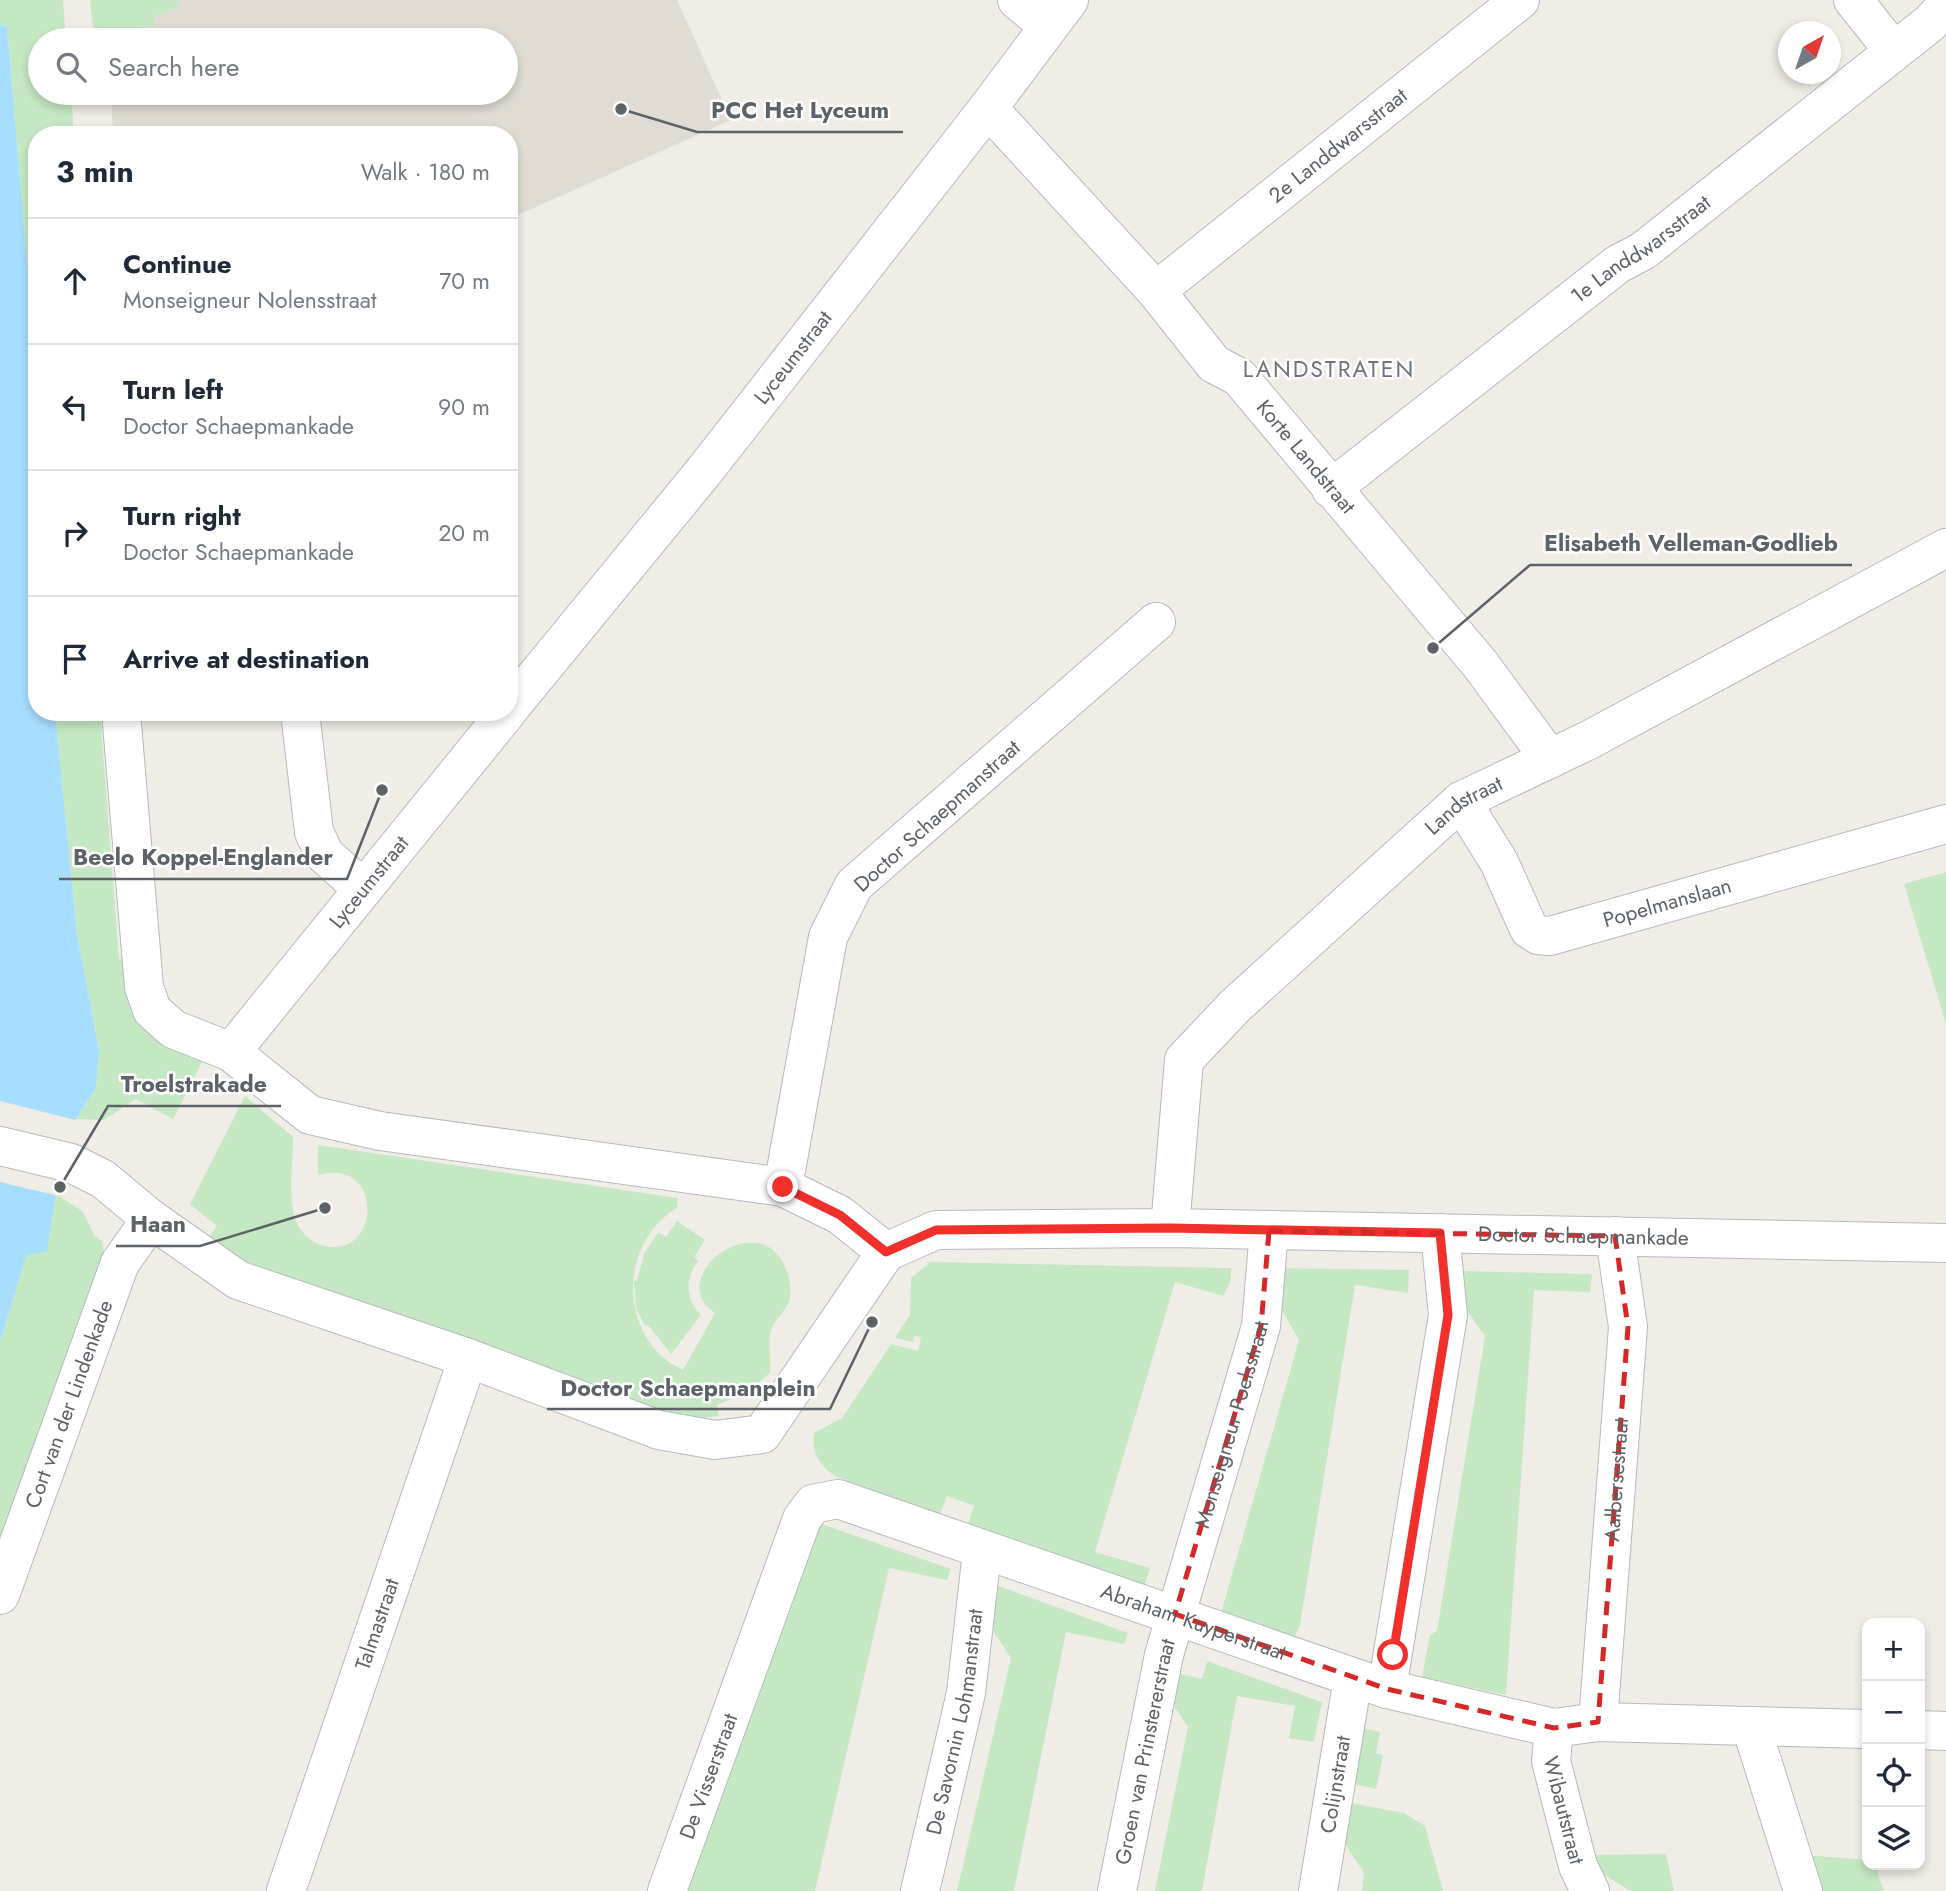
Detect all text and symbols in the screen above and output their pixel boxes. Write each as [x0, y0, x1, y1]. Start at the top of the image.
north arrow [1778, 21, 1841, 84]
search box [28, 28, 518, 105]
icon: search [52, 48, 90, 86]
text: Search here [108, 48, 240, 86]
street label: 2e Landdwarsstraat [1262, 81, 1414, 210]
callout: PCC Het Lyceum [697, 88, 903, 132]
text: PCC Het Lyceum [711, 93, 889, 127]
text: 3 min [56, 150, 134, 193]
text: Walk · 180 m [361, 155, 490, 189]
street label: 1e Landdwarsstraat [1564, 188, 1717, 311]
text: Continue [123, 245, 232, 283]
icon: ahead [56, 262, 94, 300]
text: 70 m [439, 264, 490, 298]
text: Monseigneur Nolensstraat [123, 283, 376, 317]
street label: Lyceumstraat [747, 304, 839, 411]
district label: LANDSTRATEN [1243, 352, 1415, 386]
text: Turn left [123, 371, 223, 409]
icon: left [56, 388, 94, 426]
text: 90 m [438, 390, 490, 424]
street label: Korte Landstraat [1249, 393, 1363, 520]
text: Doctor Schaepmankade [123, 409, 354, 443]
text: Turn right [123, 497, 241, 535]
icon: right [56, 514, 94, 552]
text: 20 m [438, 516, 490, 550]
callout: Elisabeth Velleman-Godlieb [1530, 521, 1852, 565]
text: Elisabeth Velleman-Godlieb [1544, 526, 1838, 560]
text: Doctor Schaepmankade [123, 535, 354, 569]
icon: arrive [56, 640, 94, 678]
text: Arrive at destination [123, 640, 370, 678]
street label: Doctor Schaepmanstraat [847, 733, 1027, 899]
street label: Landstraat [1418, 768, 1507, 842]
street label: Lyceumstraat [322, 829, 416, 935]
callout: Beelo Koppel-Englander [59, 835, 347, 879]
text: Beelo Koppel-Englander [73, 840, 334, 874]
street label: Popelmanslaan [1600, 870, 1735, 935]
callout: Troelstrakade [108, 1062, 281, 1106]
text: Troelstrakade [121, 1067, 267, 1101]
route end [767, 1171, 798, 1202]
callout: Haan [116, 1202, 200, 1246]
text: Haan [130, 1207, 186, 1241]
street label: Doctor Schaepmankade [1477, 1219, 1689, 1253]
street label: Cort van der Lindenkade [18, 1296, 120, 1512]
street label: Monseigneur Poelsstraat [1187, 1320, 1276, 1532]
callout: Doctor Schaepmanplein [547, 1365, 830, 1409]
text: Doctor Schaepmanplein [560, 1371, 816, 1405]
street label: Aalbersestraat [1597, 1417, 1636, 1543]
street label: Talmastraat [348, 1574, 407, 1674]
street label: Abraham Kuyperstraat [1097, 1576, 1290, 1668]
street label: De Savornin Lohmanstraat [919, 1607, 990, 1838]
map controls [1862, 1618, 1925, 1870]
button: + [1862, 1618, 1925, 1681]
street label: Groen van Prinstererstraat [1108, 1635, 1183, 1867]
route start [1377, 1639, 1408, 1670]
button: − [1862, 1681, 1925, 1744]
street label: De Visserstraat [672, 1709, 745, 1843]
street label: Colijnstraat [1313, 1733, 1358, 1835]
button: locate [1862, 1744, 1925, 1807]
street label: Wibautstraat [1535, 1753, 1592, 1867]
button: layers [1862, 1807, 1925, 1870]

